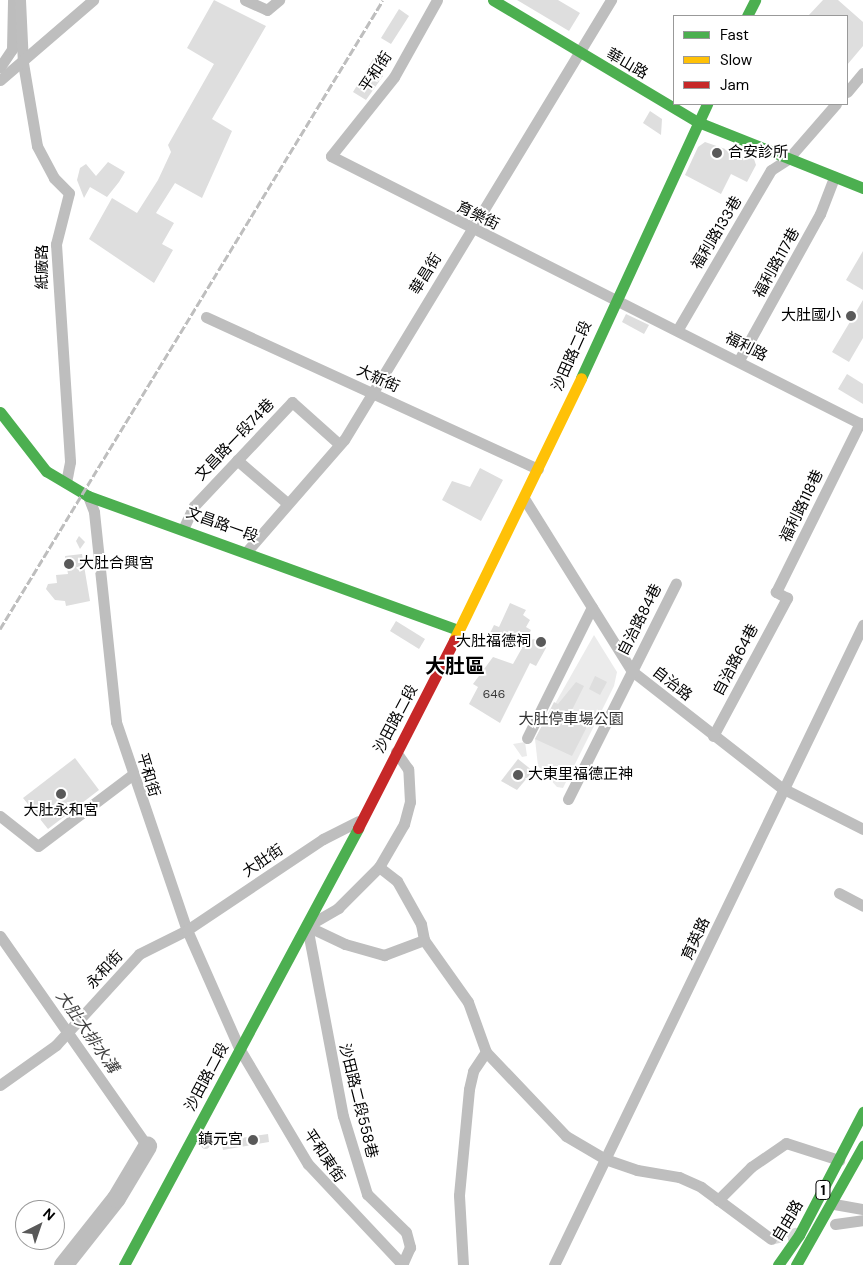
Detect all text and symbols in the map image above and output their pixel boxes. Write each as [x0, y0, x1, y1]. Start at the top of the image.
legend [673, 15, 848, 105]
text: Fast [720, 25, 749, 45]
street label: 華山路 [603, 45, 651, 83]
street label: 平和街 [356, 48, 396, 96]
text: Slow [720, 50, 752, 70]
text: Jam [720, 75, 749, 95]
place label: 合安診所 [728, 144, 788, 162]
marker: 合安診所 [710, 146, 724, 160]
street label: 福利路133巷 [688, 193, 746, 273]
street label: 育樂街 [454, 198, 502, 234]
street label: 福利路117巷 [750, 225, 804, 301]
street label: 紙廠路 [34, 245, 52, 289]
street label: 華昌街 [406, 250, 446, 298]
place label: 大肚國小 [781, 307, 841, 325]
marker: 大肚國小 [845, 310, 857, 322]
street label: 沙田路二段 [549, 318, 595, 394]
street label: 福利路 [722, 329, 770, 365]
street label: 大新街 [354, 362, 402, 396]
street label: 文昌路一段74巷 [192, 396, 278, 484]
street label: 福利路118巷 [777, 467, 827, 545]
street label: 文昌路一段 [184, 504, 260, 546]
place label: 大肚合興宮 [79, 555, 154, 573]
marker: 大肚合興宮 [63, 558, 75, 570]
street label: 自治路84巷 [614, 581, 666, 659]
street label: 自治路64巷 [710, 621, 762, 699]
place label: 大肚福德祠 [456, 633, 531, 651]
marker: 大肚福德祠 [535, 636, 547, 648]
district label: 大肚區 [425, 654, 485, 678]
street label: 自治路 [649, 663, 695, 705]
street label: 沙田路二段 [370, 682, 422, 756]
house number: 646 [483, 688, 505, 702]
park label: 大肚停車場公園 [519, 711, 623, 729]
street label: 平和街 [133, 751, 163, 799]
place label: 大東里福德正神 [528, 766, 633, 784]
marker: 大東里福德正神 [512, 769, 524, 781]
marker: 大肚永和宮 [55, 788, 67, 800]
place label: 大肚永和宮 [24, 802, 98, 820]
street label: 大肚街 [239, 841, 287, 881]
street label: 育英路 [678, 915, 714, 963]
street label: 永和街 [83, 947, 127, 993]
water label: 大肚大排水溝 [52, 987, 122, 1077]
street label: 沙田路二段 [181, 1040, 233, 1114]
street label: 沙田路二段558巷 [335, 1042, 381, 1160]
street label: 平和東街 [300, 1126, 348, 1186]
place label: 鎮元宮 [198, 1131, 243, 1149]
marker: 鎮元宮 [247, 1134, 259, 1146]
road number: 1 [814, 1178, 832, 1202]
street label: 自由路 [769, 1197, 807, 1245]
north arrow [15, 1200, 65, 1250]
text: N [39, 1204, 59, 1225]

